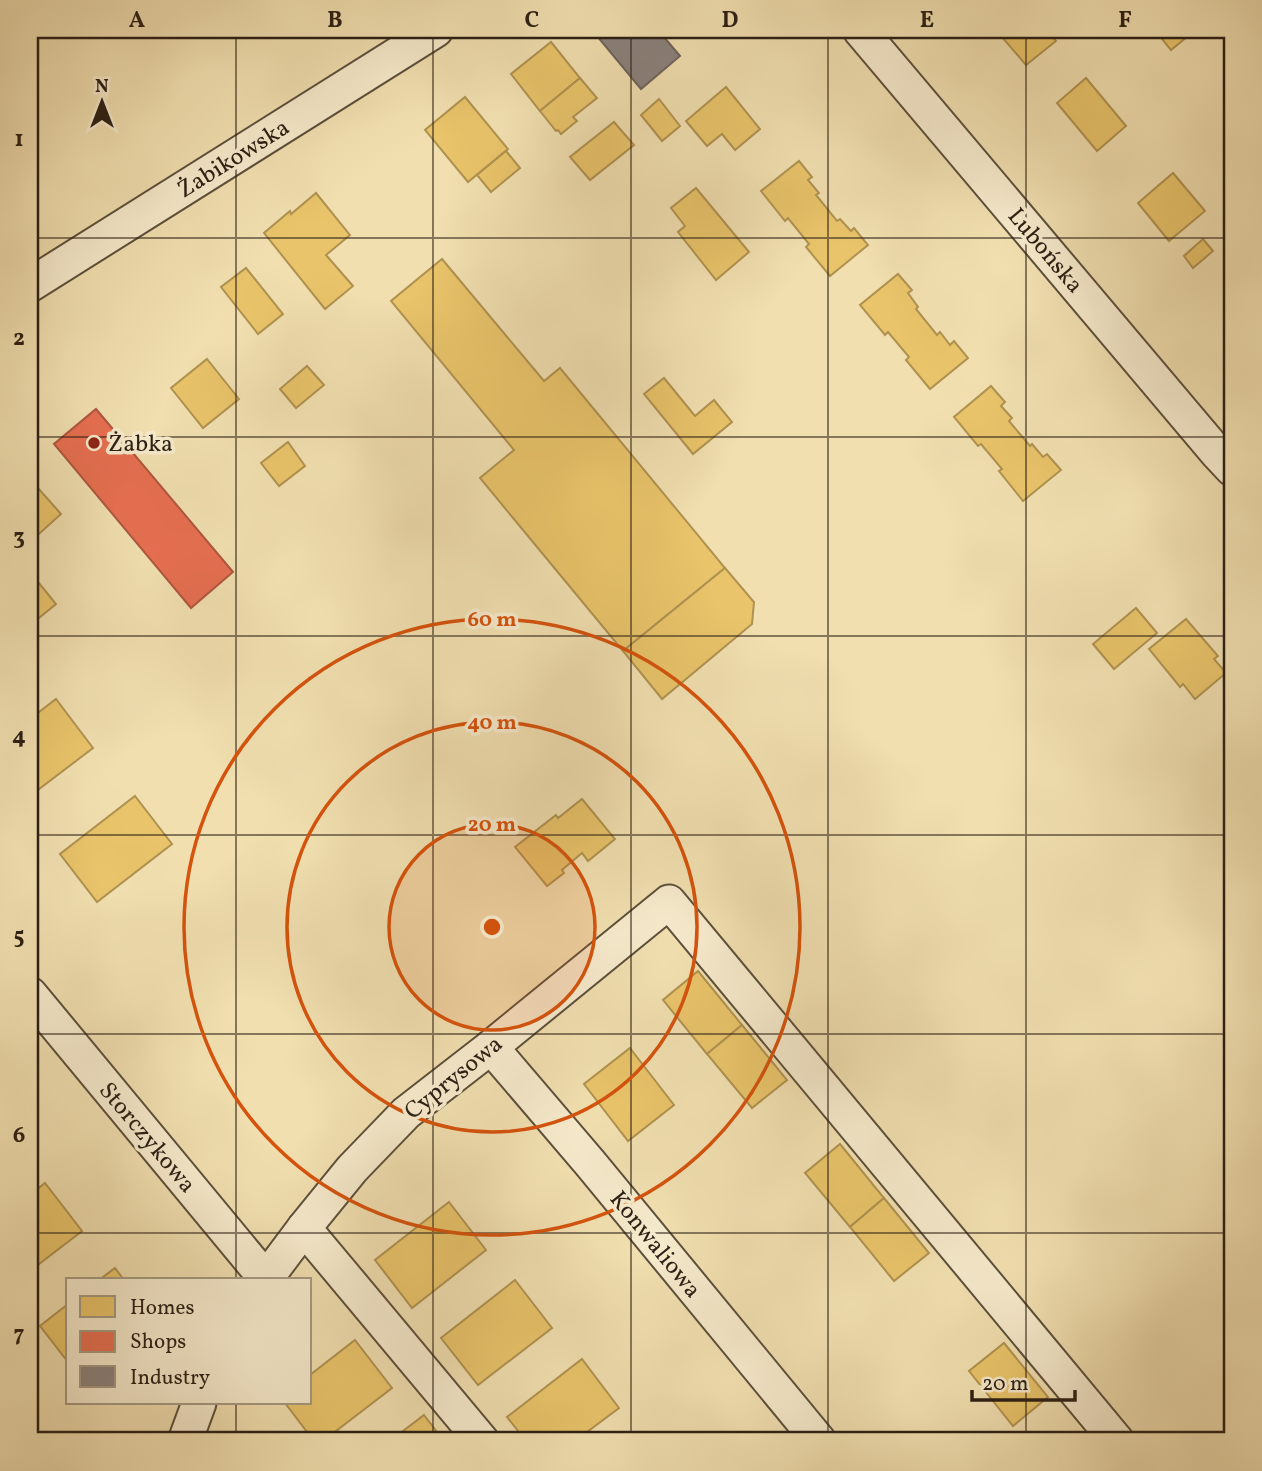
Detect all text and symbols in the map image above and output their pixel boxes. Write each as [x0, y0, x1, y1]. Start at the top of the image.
text: A [129, 5, 145, 37]
text: B [327, 5, 343, 37]
text: C [525, 5, 539, 37]
text: D [722, 5, 739, 37]
text: E [920, 5, 934, 37]
text: F [1118, 5, 1132, 37]
north arrow [66, 66, 136, 136]
text: N [95, 74, 109, 100]
street label: Żabikowska [171, 112, 297, 208]
text: 1 [14, 124, 24, 156]
street label: Lubońska [998, 201, 1090, 301]
text: 2 [13, 323, 25, 355]
place label: Żabka [108, 428, 173, 462]
marker: Żabka [86, 435, 102, 451]
text: 3 [13, 522, 25, 554]
text: 60 m [468, 606, 516, 635]
text: 40 m [467, 709, 517, 738]
text: 4 [12, 721, 26, 753]
text: 20 m [468, 811, 516, 840]
centre of rings [480, 915, 504, 939]
text: 5 [13, 921, 25, 953]
street label: Cyprysowa [398, 1028, 511, 1129]
street label: Storczykowa [90, 1075, 203, 1201]
text: 6 [13, 1120, 25, 1152]
street label: Konwaliowa [601, 1184, 708, 1306]
legend [66, 1278, 312, 1404]
text: Homes [130, 1294, 195, 1323]
text: 7 [14, 1319, 25, 1351]
text: Shops [130, 1328, 186, 1357]
scale bar [972, 1359, 1075, 1403]
text: Industry [130, 1364, 211, 1393]
text: 20 m [982, 1370, 1028, 1399]

